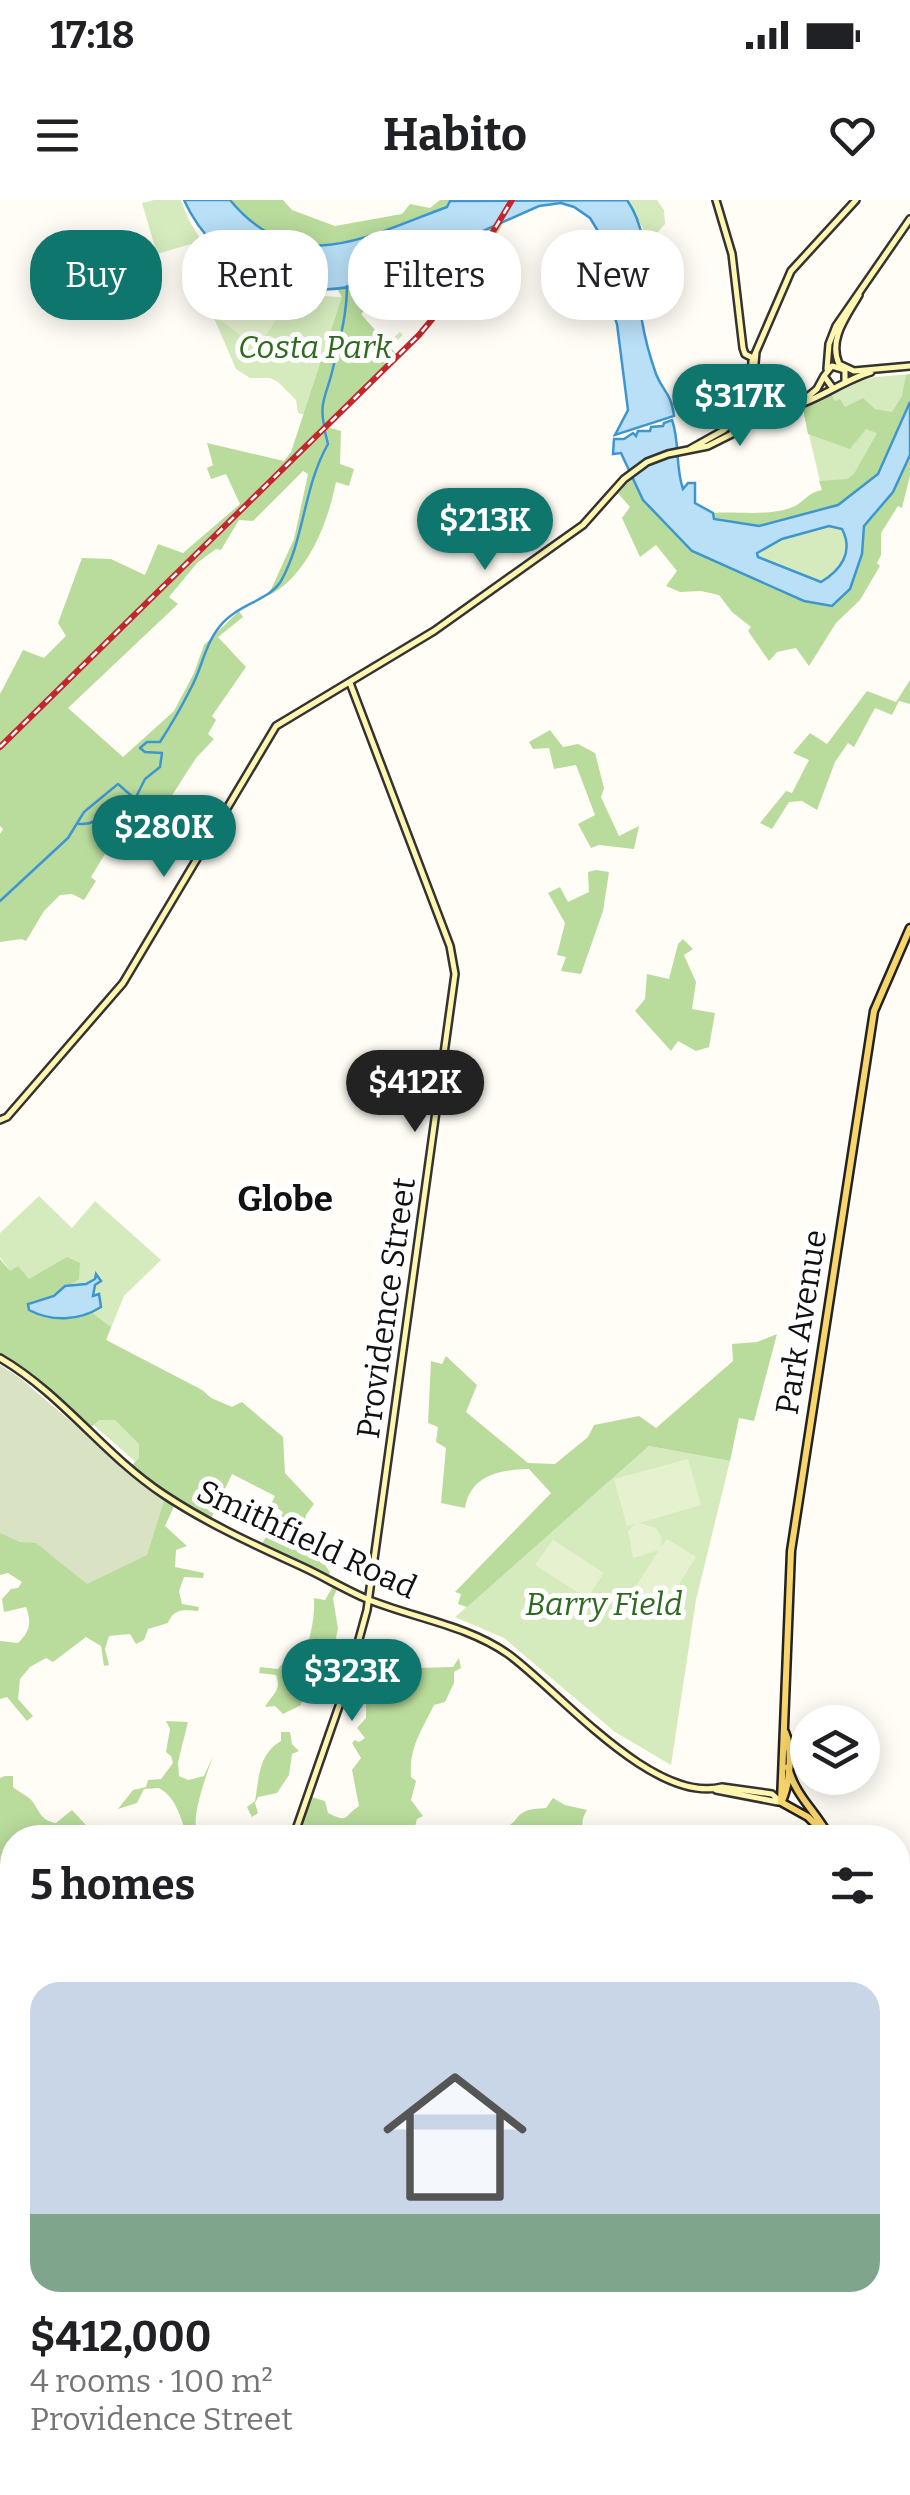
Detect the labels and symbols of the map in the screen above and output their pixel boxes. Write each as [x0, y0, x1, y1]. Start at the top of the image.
park label: Costa Park [238, 328, 393, 366]
pin: $317K [670, 364, 810, 449]
pin: $213K [415, 488, 555, 573]
pin: $280K [94, 795, 234, 880]
pin: $412K [345, 1050, 485, 1135]
street label: Providence Street [349, 1175, 423, 1441]
district label: Globe [237, 1178, 333, 1220]
street label: Park Avenue [768, 1227, 834, 1417]
street label: Smithfield Road [191, 1472, 423, 1606]
park label: Barry Field [525, 1585, 683, 1623]
pin: $323K [282, 1639, 422, 1724]

